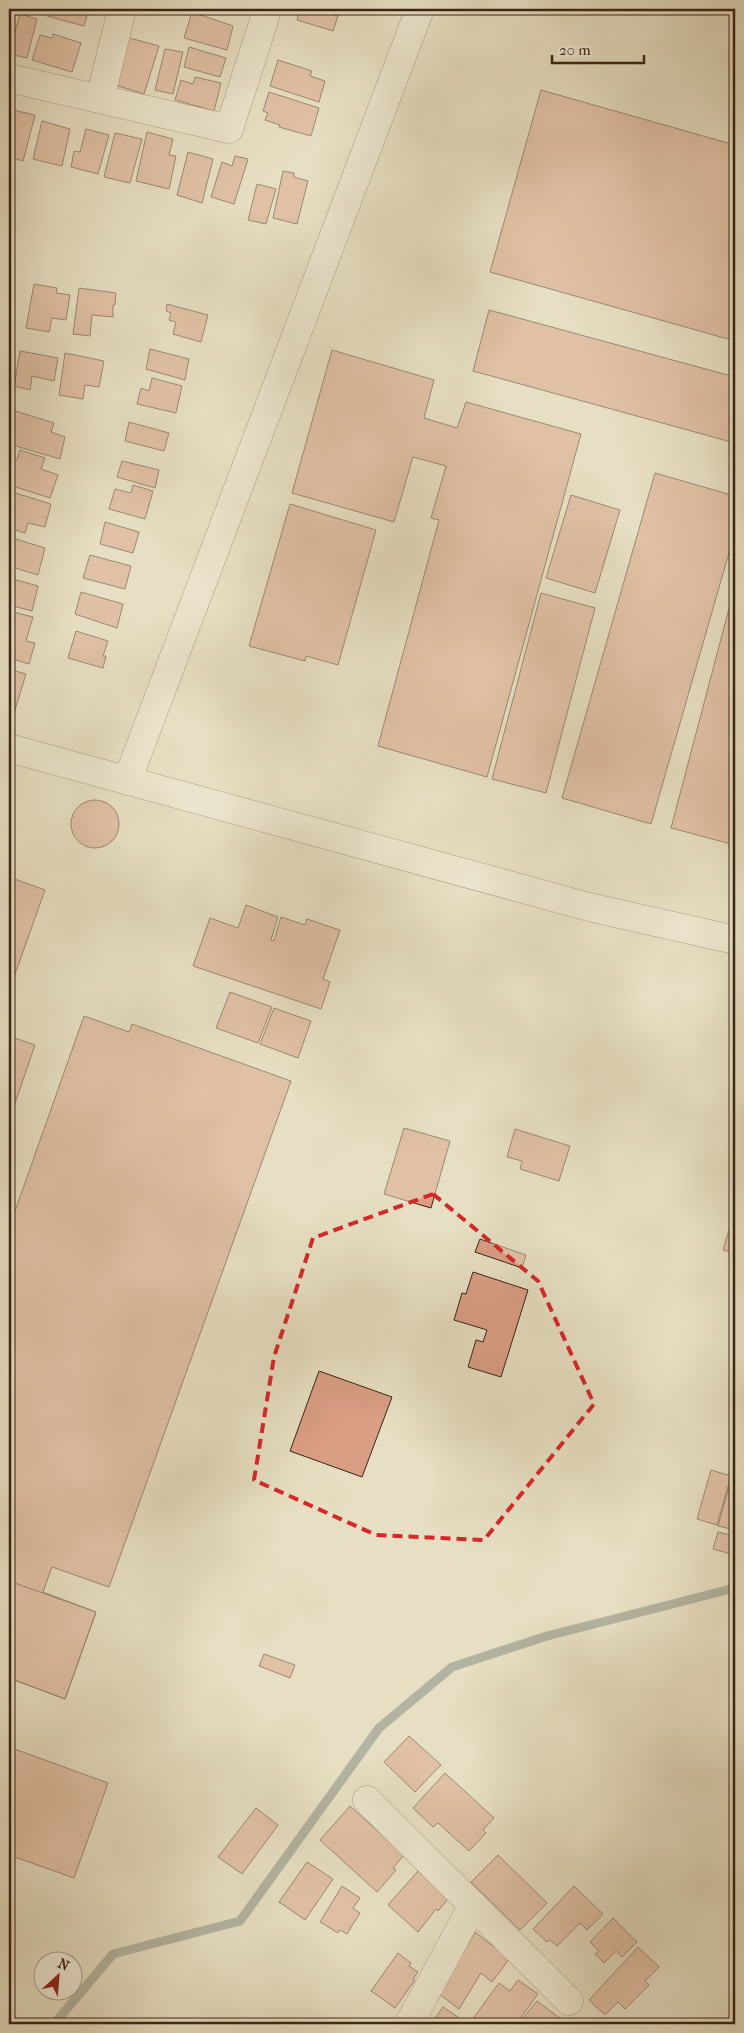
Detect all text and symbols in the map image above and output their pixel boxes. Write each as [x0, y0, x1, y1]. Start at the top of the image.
scale bar [552, 32, 644, 64]
text: 20 m [559, 41, 591, 59]
north arrow [32, 1950, 82, 2000]
text: N [55, 1955, 72, 1975]

